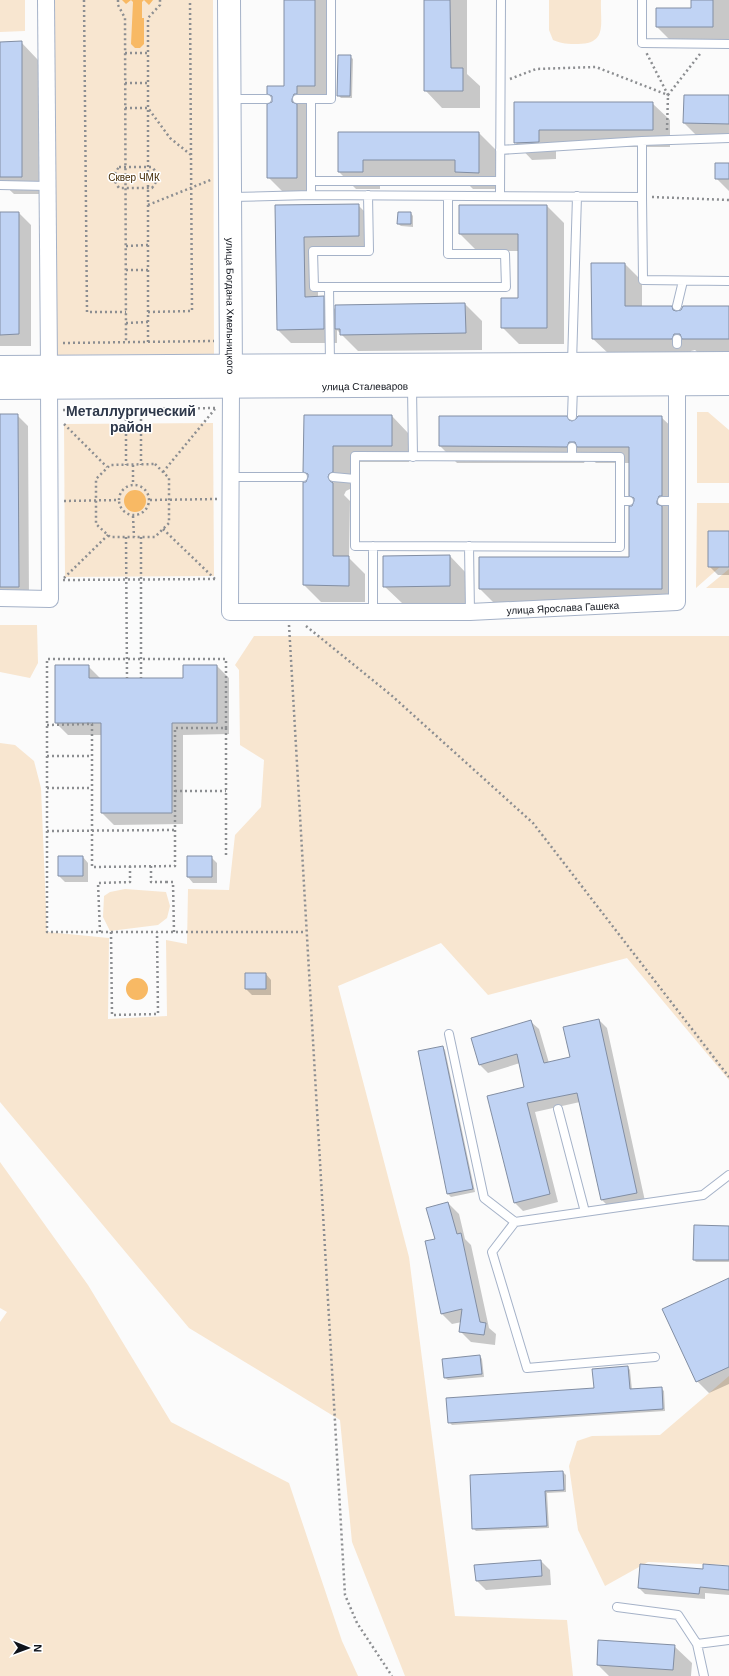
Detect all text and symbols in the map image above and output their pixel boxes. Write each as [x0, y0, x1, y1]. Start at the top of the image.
park label: Сквер ЧМК [108, 172, 160, 183]
street label: улица Богдана Хмельницкого [224, 238, 236, 375]
street label: улица Сталеваров [322, 381, 408, 392]
district label: Металлургический район [66, 403, 196, 435]
street label: улица Ярослава Гашека [506, 600, 620, 616]
north arrow [8, 1628, 48, 1668]
text: N [32, 1644, 44, 1652]

